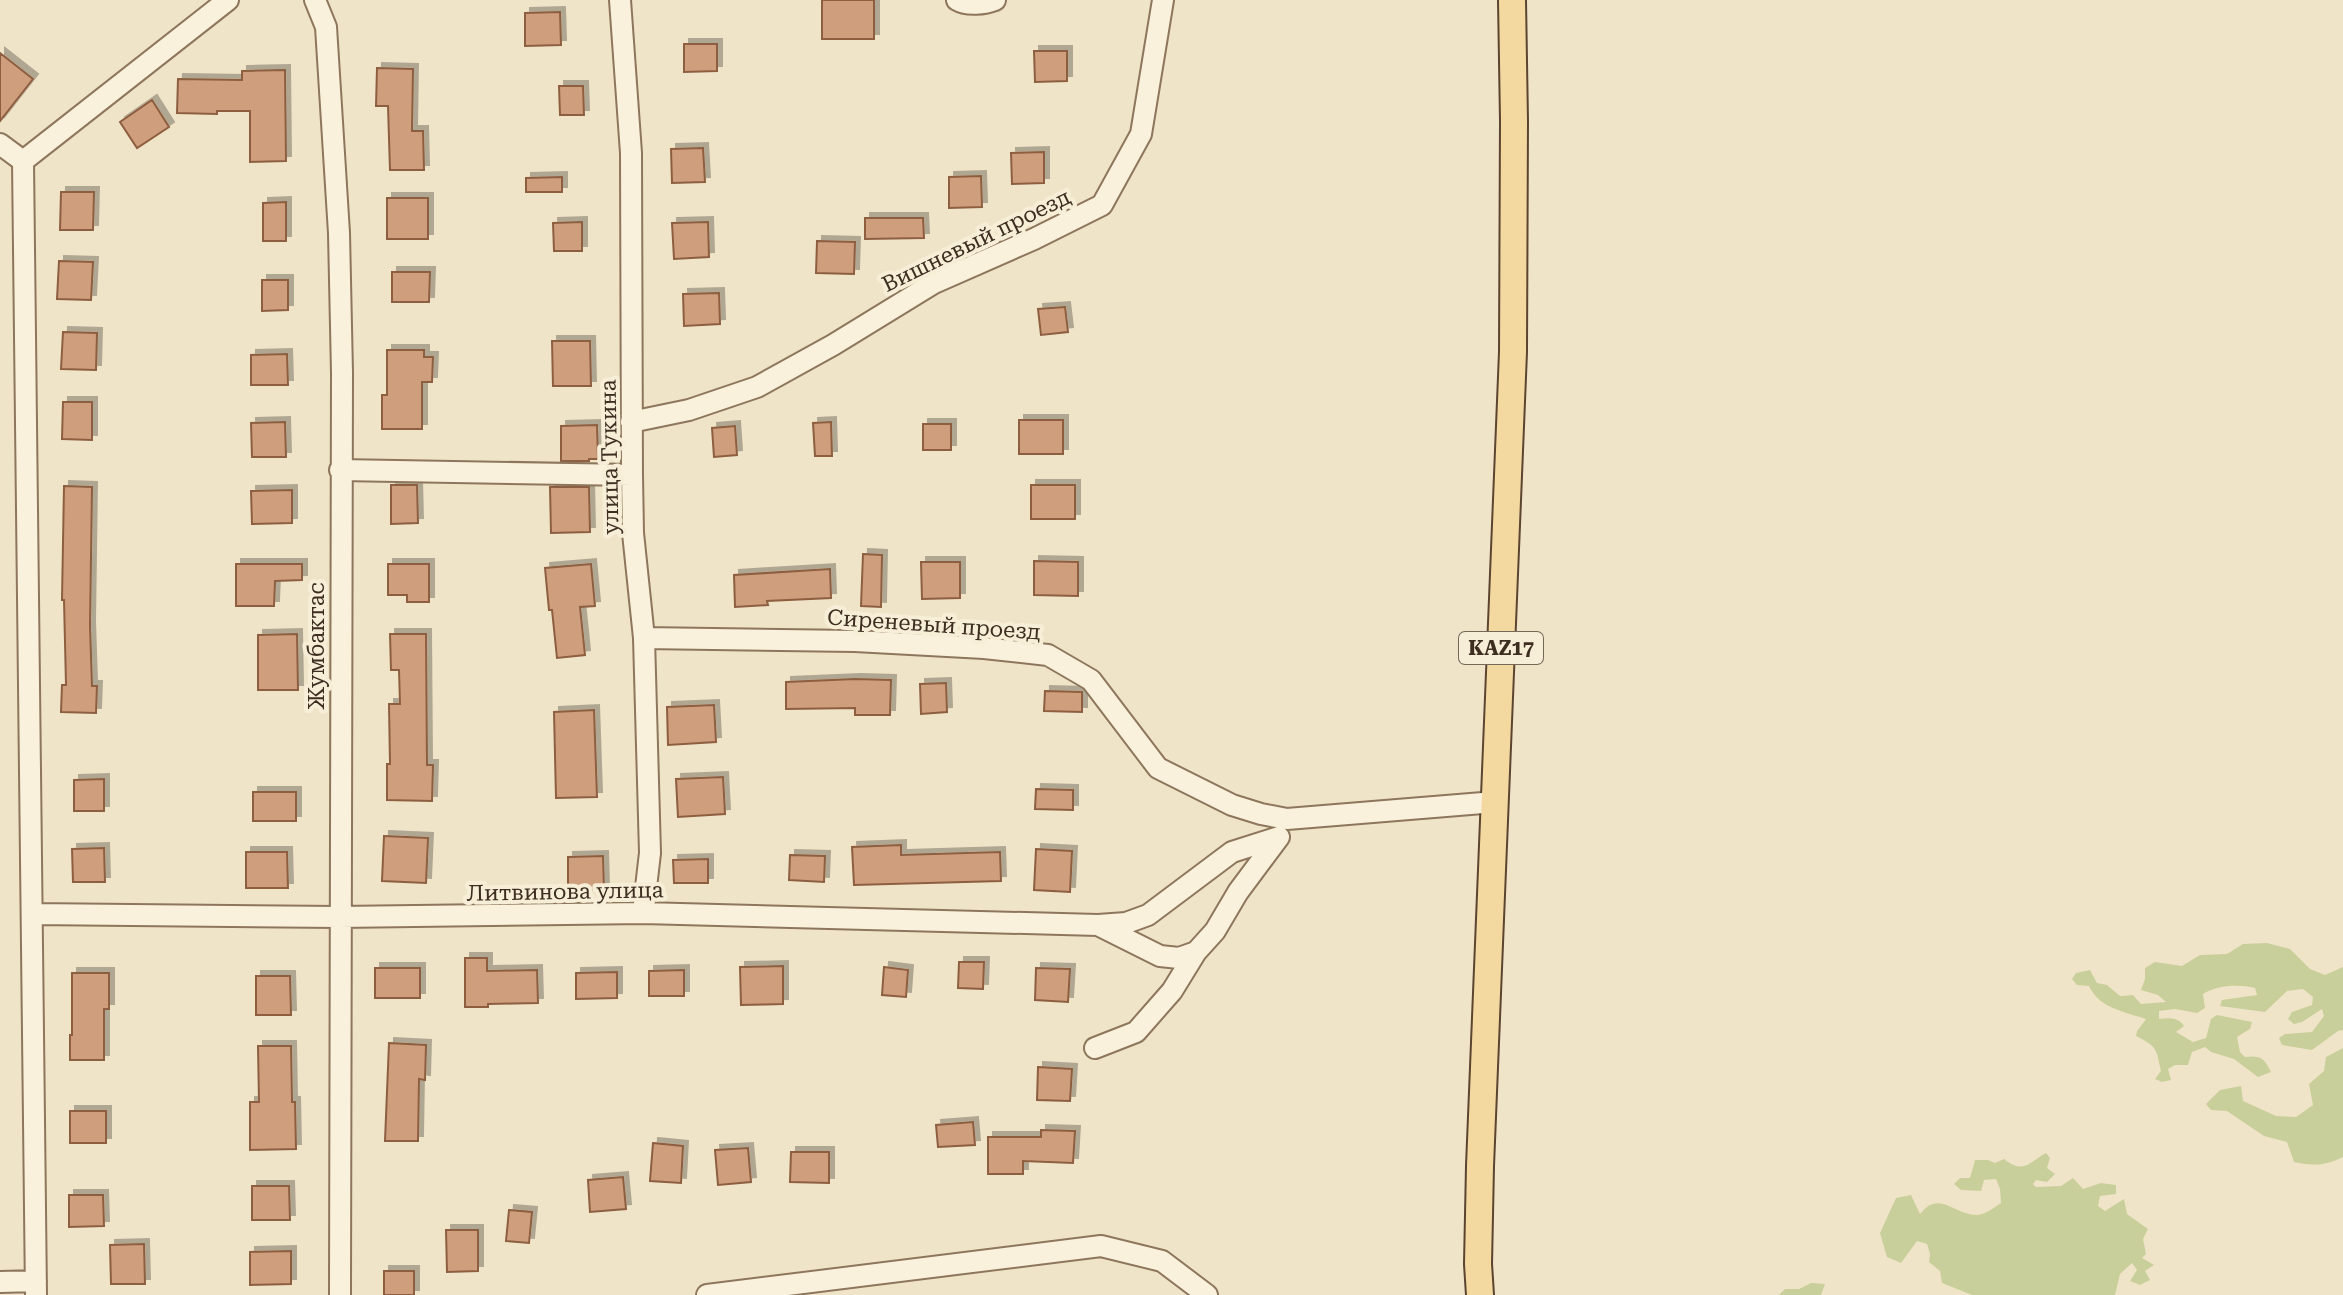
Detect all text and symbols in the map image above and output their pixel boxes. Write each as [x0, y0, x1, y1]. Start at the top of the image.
street label: Вишневый проезд [878, 184, 1074, 297]
street label: улица Тукина [596, 379, 623, 535]
street label: Жумбактас [304, 582, 329, 710]
street label: Сиреневый проезд [826, 605, 1042, 644]
road number: KAZ17 [1459, 632, 1543, 664]
street label: Литвинова улица [466, 877, 664, 906]

